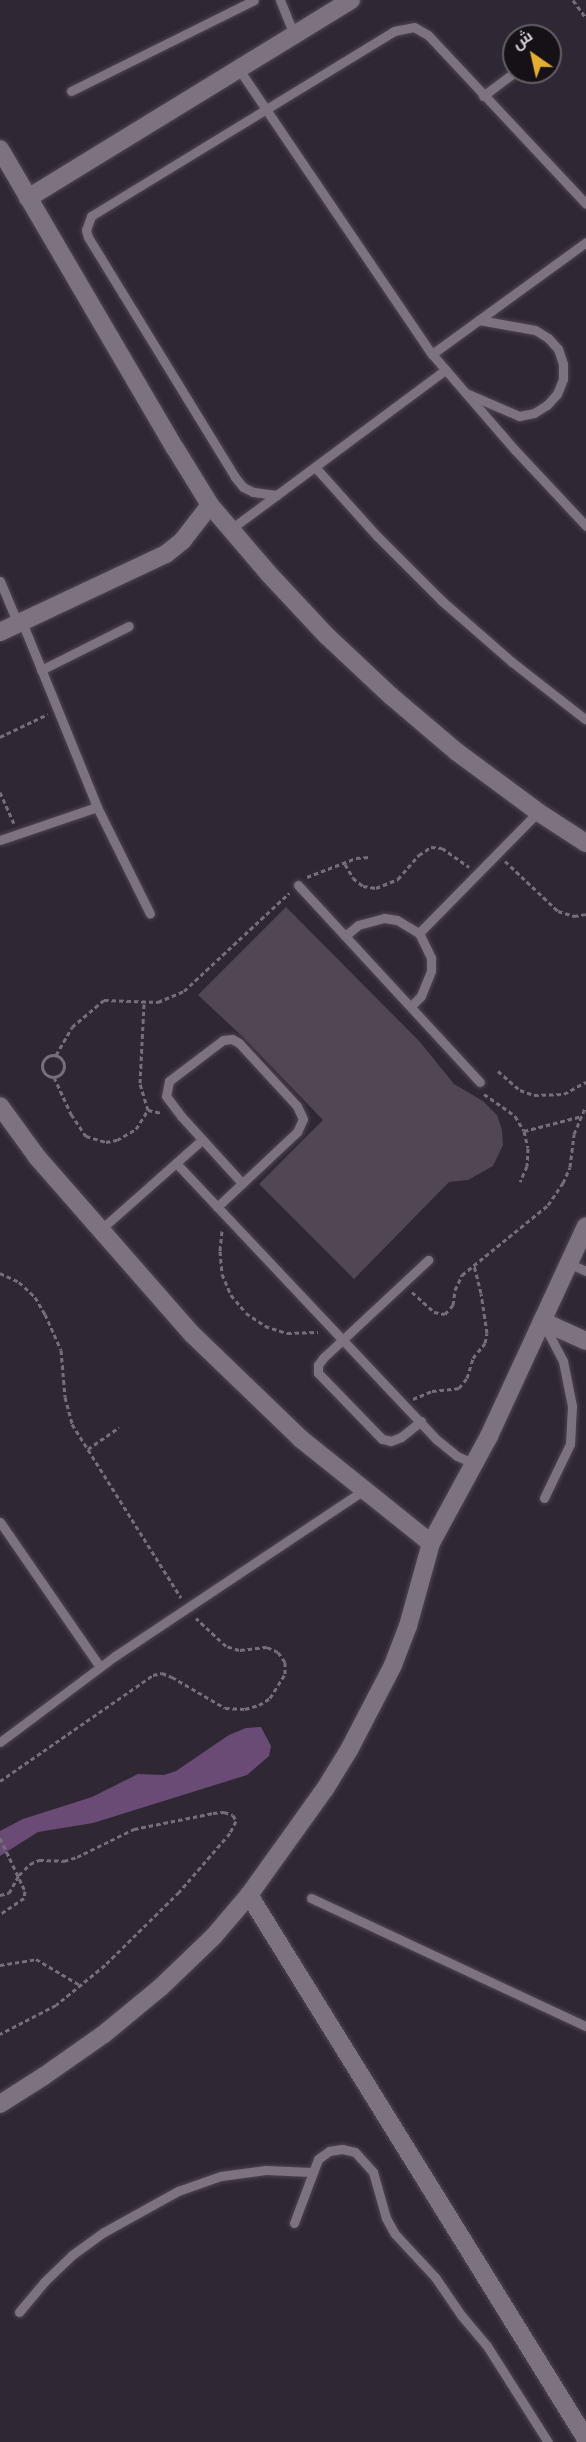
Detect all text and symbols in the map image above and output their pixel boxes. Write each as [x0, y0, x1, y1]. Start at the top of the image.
north arrow [502, 24, 562, 84]
text: ش [509, 27, 537, 55]

